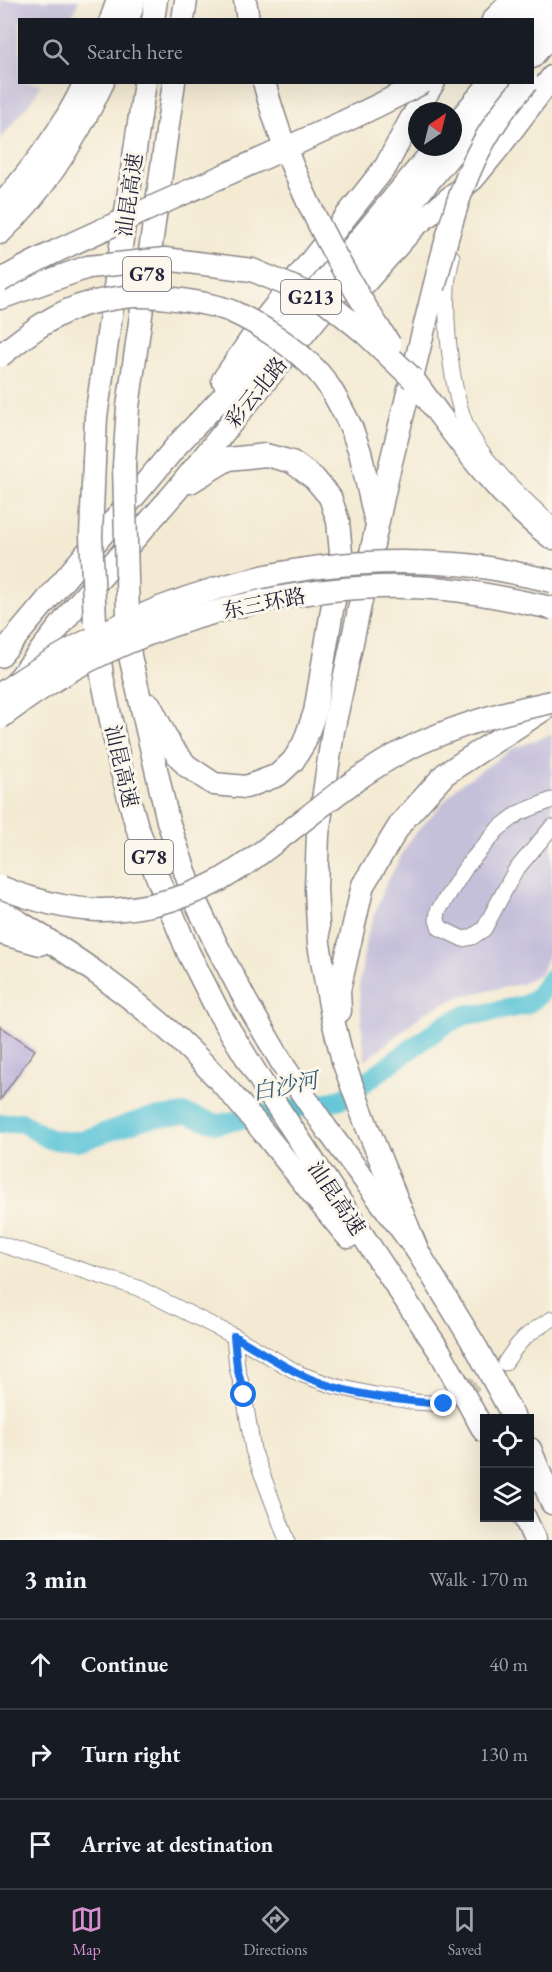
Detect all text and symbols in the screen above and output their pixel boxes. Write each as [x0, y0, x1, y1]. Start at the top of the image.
search box [18, 18, 534, 84]
icon: search [39, 35, 72, 68]
text: Search here [87, 37, 182, 66]
north arrow [408, 102, 462, 156]
street label: 汕昆高速 [110, 152, 148, 238]
road number: G78 [123, 257, 171, 291]
road number: G213 [281, 280, 341, 314]
street label: 彩云北路 [219, 351, 293, 433]
street label: 东三环路 [220, 582, 308, 624]
street label: 汕昆高速 [99, 722, 145, 810]
road number: G78 [125, 840, 173, 874]
water label: 白沙河 [250, 1065, 324, 1107]
street label: 汕昆高速 [302, 1156, 372, 1240]
route start [230, 1381, 256, 1407]
route end [430, 1390, 456, 1416]
map controls [480, 1414, 534, 1522]
button: locate [480, 1414, 534, 1468]
button: layers [480, 1468, 534, 1522]
text: 3 min [24, 1562, 87, 1596]
text: Walk · 170 m [429, 1566, 528, 1592]
icon: ahead [24, 1648, 57, 1681]
text: Continue [81, 1650, 168, 1679]
text: 40 m [489, 1651, 528, 1677]
icon: right [24, 1738, 57, 1771]
text: Turn right [81, 1740, 180, 1769]
text: 130 m [480, 1741, 528, 1767]
icon: arrive [24, 1828, 57, 1861]
text: Arrive at destination [81, 1830, 273, 1859]
tab: Map [70, 1903, 103, 1960]
tab: Directions [243, 1903, 308, 1960]
tab: Saved [448, 1903, 482, 1960]

